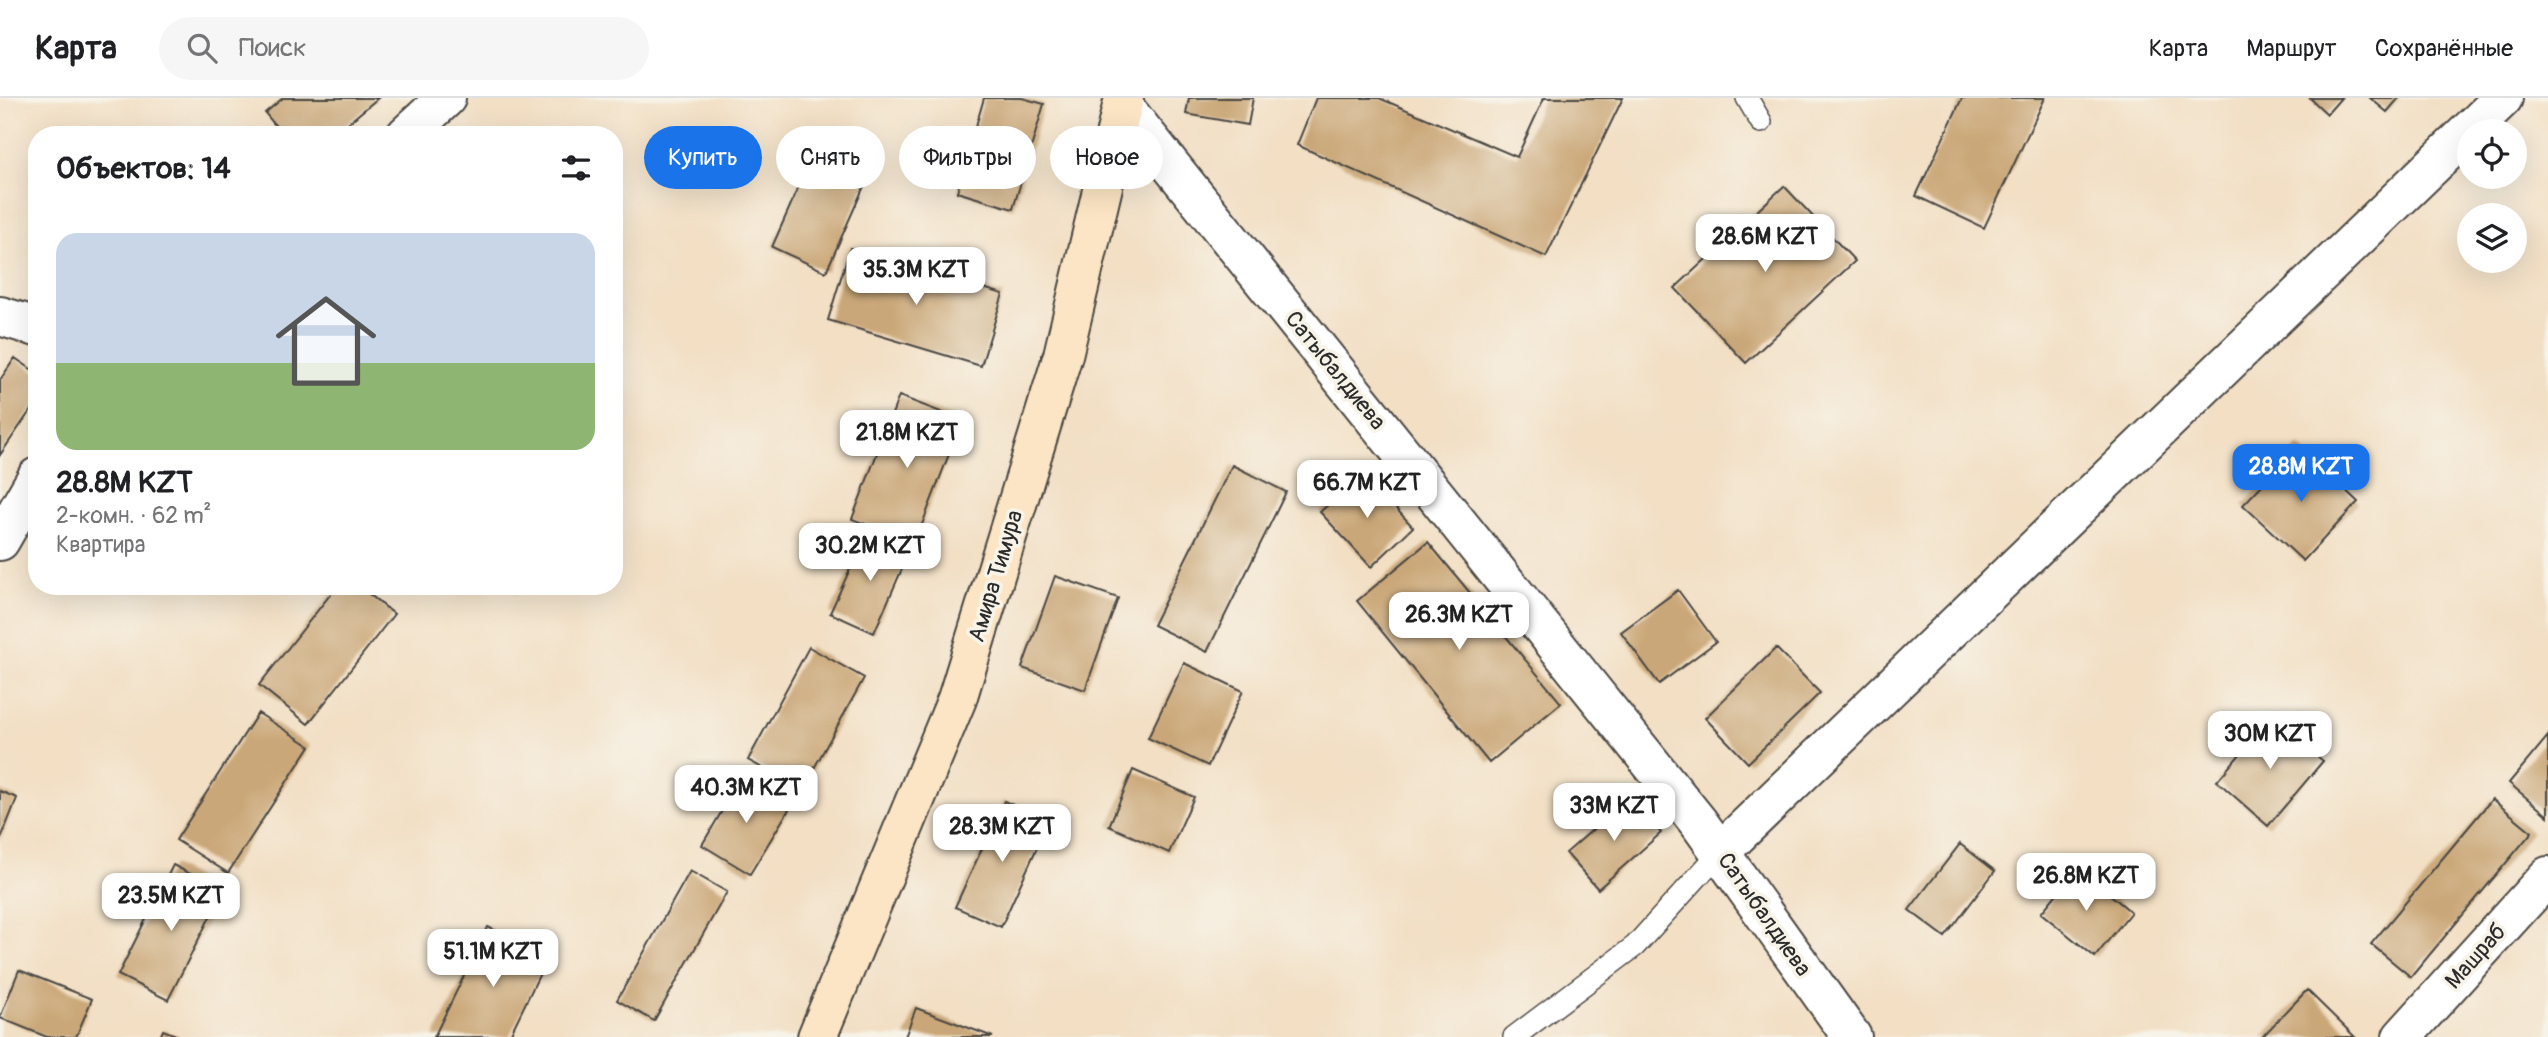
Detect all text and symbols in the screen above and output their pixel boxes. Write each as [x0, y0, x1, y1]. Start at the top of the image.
search box [159, 17, 649, 80]
text: Карта [35, 28, 117, 69]
icon: search [183, 29, 221, 67]
text: Поиск [239, 32, 307, 64]
text: Карта [2149, 34, 2208, 63]
text: Маршрут [2246, 34, 2337, 63]
text: Сохранённые [2375, 34, 2513, 63]
map controls [2457, 119, 2527, 273]
button: locate [2457, 119, 2527, 189]
chip: Купить [644, 126, 762, 189]
chip: Снять [776, 126, 885, 189]
chip: Фильтры [899, 126, 1036, 189]
chip: Новое [1050, 126, 1163, 189]
icon: filters [557, 149, 595, 187]
text: Объектов: 14 [56, 150, 231, 187]
button: layers [2457, 203, 2527, 273]
pin: 28.6M KZT [1685, 214, 1845, 274]
text: 28.6M KZT [1712, 222, 1818, 251]
pin: 35.3M KZT [836, 248, 996, 307]
text: 35.3M KZT [862, 255, 970, 284]
icon: home [263, 278, 389, 404]
street label: Сатыбалдиева [1279, 305, 1392, 436]
pin: 21.8M KZT [827, 410, 987, 470]
text: 21.8M KZT [856, 418, 958, 447]
pin: 28.8M KZT [2221, 444, 2381, 504]
text: 28.8M KZT [2249, 452, 2353, 481]
pin: 66.7M KZT [1287, 460, 1447, 520]
text: 28.8M KZT [56, 464, 193, 501]
text: 66.7M KZT [1313, 468, 1421, 497]
text: 2-комн. · 62 m² [56, 501, 211, 530]
street label: Амира Тимура [962, 507, 1029, 646]
pin: 30.2M KZT [790, 524, 950, 583]
text: Квартира [56, 530, 145, 559]
text: 30.2M KZT [815, 531, 925, 560]
pin: 26.3M KZT [1379, 592, 1539, 652]
text: 26.3M KZT [1405, 600, 1513, 629]
pin: 30M KZT [2205, 712, 2335, 771]
text: 30M KZT [2224, 719, 2316, 748]
pin: 40.3M KZT [666, 766, 826, 825]
text: 40.3M KZT [691, 773, 801, 802]
pin: 33M KZT [1549, 784, 1679, 843]
text: 33M KZT [1569, 791, 1659, 820]
pin: 28.3M KZT [922, 804, 1082, 864]
text: 28.3M KZT [949, 812, 1055, 841]
street label: Сатыбалдиева [1711, 847, 1818, 982]
pin: 26.8M KZT [2006, 854, 2166, 913]
text: 26.8M KZT [2033, 861, 2139, 890]
pin: 23.5M KZT [91, 874, 251, 933]
text: 23.5M KZT [118, 881, 224, 910]
street label: Машраб [2439, 918, 2512, 995]
pin: 51.1M KZT [413, 930, 573, 989]
text: 51.1M KZT [443, 937, 543, 966]

